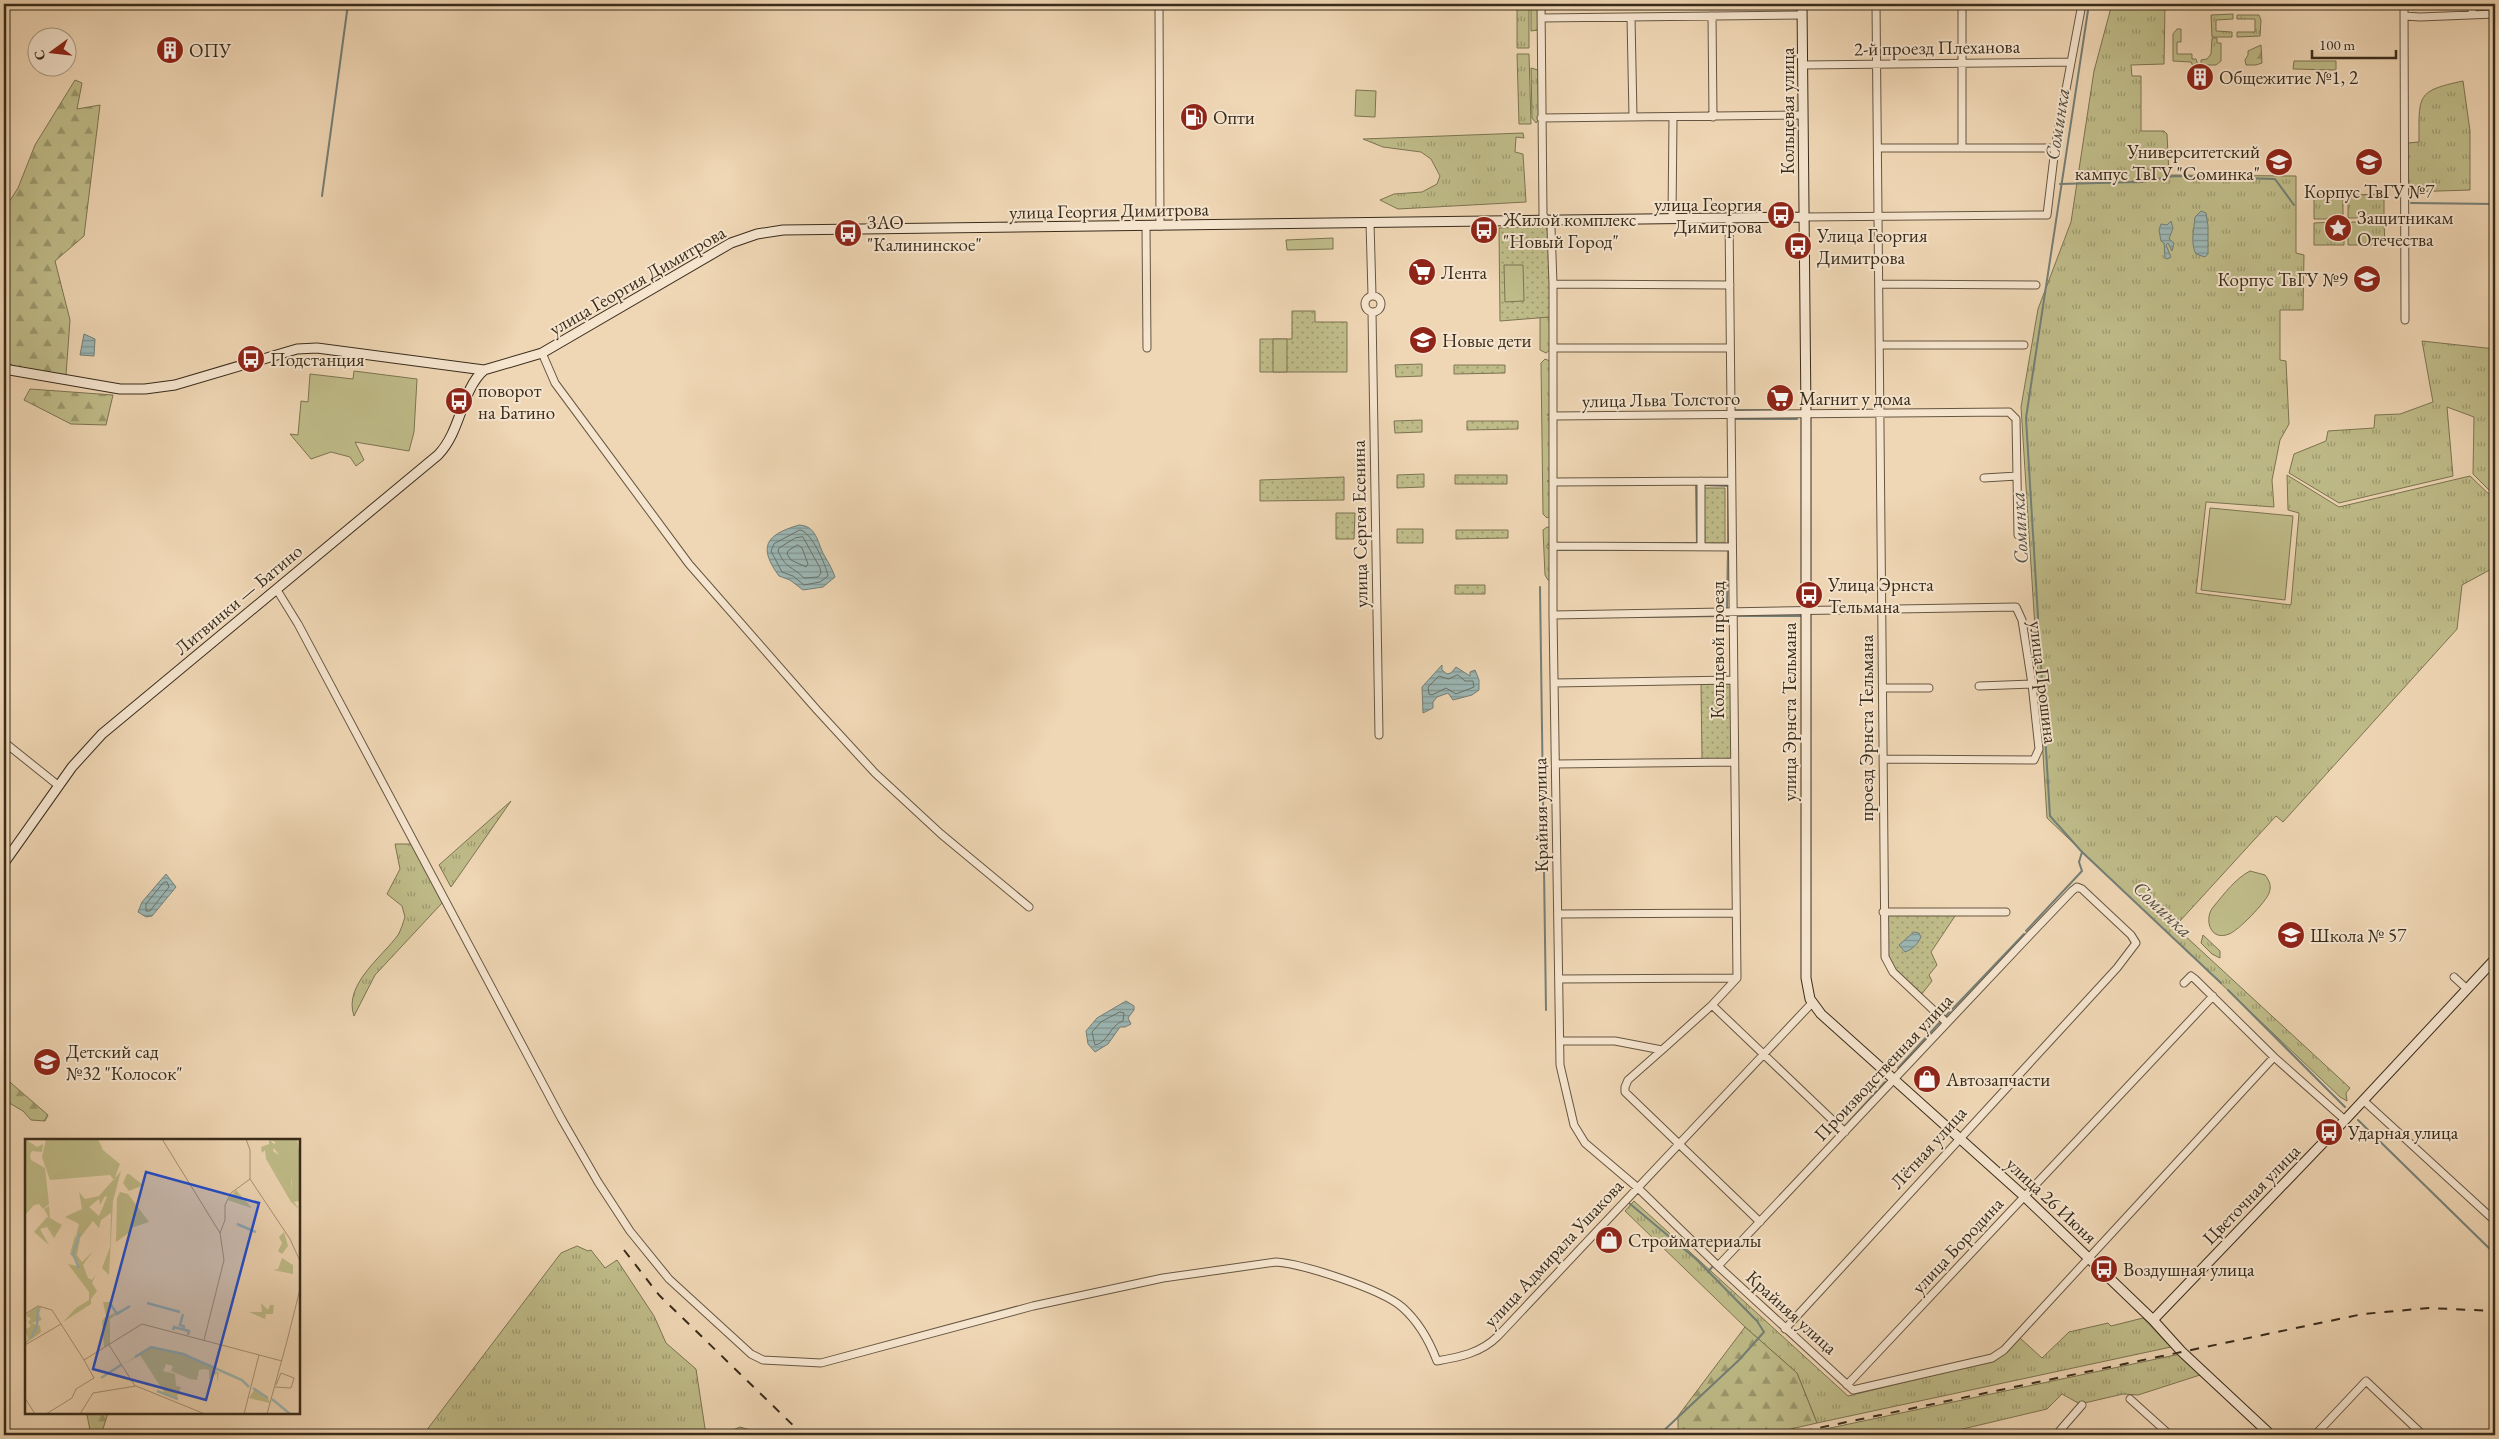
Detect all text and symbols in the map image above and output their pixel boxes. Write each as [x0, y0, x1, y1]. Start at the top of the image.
north arrow [28, 28, 78, 78]
scale bar [2312, 28, 2395, 60]
street label: 2-й проезд Плеханова [1854, 34, 2021, 61]
building icon: ОПУ [155, 35, 185, 65]
text: 100 m [2319, 35, 2356, 54]
place label: ОПУ [189, 38, 232, 63]
street label: Кольцевая улица [1775, 47, 1800, 175]
text: С [29, 48, 49, 62]
building icon: Общежитие №1, 2 [2185, 62, 2215, 92]
place label: Общежитие №1, 2 [2219, 65, 2358, 90]
water label: Соминка [2038, 86, 2076, 162]
fuel station icon: Опти [1179, 102, 1209, 132]
place label: Опти [1213, 105, 1255, 130]
place label: Университетский кампус ТвГУ "Соминка" [2075, 139, 2260, 186]
school or university icon: Университетский кампус ТвГУ "Соминка" [2264, 147, 2294, 177]
school or university icon: Корпус ТвГУ №7 [2354, 147, 2384, 177]
place label: Корпус ТвГУ №7 [2304, 179, 2435, 204]
place label: улица Георгия Димитрова [1654, 192, 1763, 239]
street label: улица Георгия Димитрова [1009, 196, 1210, 225]
bus stop icon: улица Георгия Димитрова [1766, 200, 1796, 230]
place label: Защитникам Отечества [2357, 205, 2454, 252]
place label: Жилой комплекс "Новый Город" [1502, 207, 1637, 254]
place label: ЗАО "Калининское" [867, 210, 982, 257]
place icon: Защитникам Отечества [2323, 213, 2353, 243]
bus stop icon: Жилой комплекс "Новый Город" [1469, 215, 1499, 245]
bus stop icon: ЗАО "Калининское" [833, 218, 863, 248]
street label: улица Георгия Димитрова [544, 219, 730, 341]
place label: Улица Георгия Димитрова [1816, 223, 1928, 270]
bus stop icon: Улица Георгия Димитрова [1783, 231, 1813, 261]
supermarket icon: Лента [1407, 257, 1437, 287]
place label: Лента [1441, 260, 1488, 285]
school or university icon: Корпус ТвГУ №9 [2352, 264, 2382, 294]
place label: Корпус ТвГУ №9 [2217, 267, 2348, 292]
school or university icon: Новые дети [1408, 325, 1438, 355]
place label: Новые дети [1442, 328, 1532, 353]
bus stop icon: Подстанция [236, 344, 266, 374]
place label: Подстанция [270, 347, 365, 372]
place label: поворот на Батино [478, 378, 555, 425]
supermarket icon: Магнит у дома [1765, 383, 1795, 413]
bus stop icon: поворот на Батино [444, 386, 474, 416]
street label: улица Льва Толстого [1582, 386, 1740, 413]
place label: Магнит у дома [1799, 386, 1911, 411]
street label: улица Сергея Есенина [1346, 439, 1373, 608]
water label: Соминка [2004, 491, 2034, 565]
street label: Литвинки — Батино [169, 538, 308, 660]
place label: Улица Эрнста Тельмана [1827, 572, 1934, 619]
bus stop icon: Улица Эрнста Тельмана [1794, 580, 1824, 610]
street label: Кольцевой проезд [1705, 581, 1730, 719]
street label: улица Прошина [2024, 619, 2064, 745]
street label: улица Эрнста Тельмана [1777, 622, 1802, 802]
street label: проезд Эрнста Тельмана [1854, 634, 1879, 821]
street label: Крайняя улица [1527, 757, 1554, 873]
water label: Соминка [2128, 875, 2198, 943]
school or university icon: Школа № 57 [2276, 920, 2306, 950]
place label: Школа № 57 [2310, 923, 2407, 948]
street label: Производственная улица [1808, 988, 1959, 1146]
place label: Детский сад №32 "Колосок" [66, 1039, 183, 1086]
school or university icon: Детский сад №32 "Колосок" [32, 1047, 62, 1077]
shop icon: Автозапчасти [1912, 1064, 1942, 1094]
place label: Автозапчасти [1945, 1067, 2050, 1092]
street label: Лётная улица [1885, 1100, 1972, 1194]
bus stop icon: Ударная улица [2314, 1117, 2344, 1147]
place label: Ударная улица [2347, 1120, 2459, 1145]
inset map [25, 1139, 300, 1414]
street label: Цветочная улица [2197, 1139, 2306, 1250]
street label: улица 26 Июня [2001, 1152, 2103, 1250]
street label: улица Адмирала Ушакова [1478, 1173, 1629, 1333]
street label: улица Бородина [1906, 1191, 2009, 1299]
shop icon: Стройматериалы [1594, 1225, 1624, 1255]
place label: Стройматериалы [1628, 1228, 1762, 1253]
bus stop icon: Воздушная улица [2089, 1254, 2119, 1284]
place label: Воздушная улица [2123, 1257, 2255, 1282]
street label: Крайняя улица [1741, 1265, 1843, 1360]

